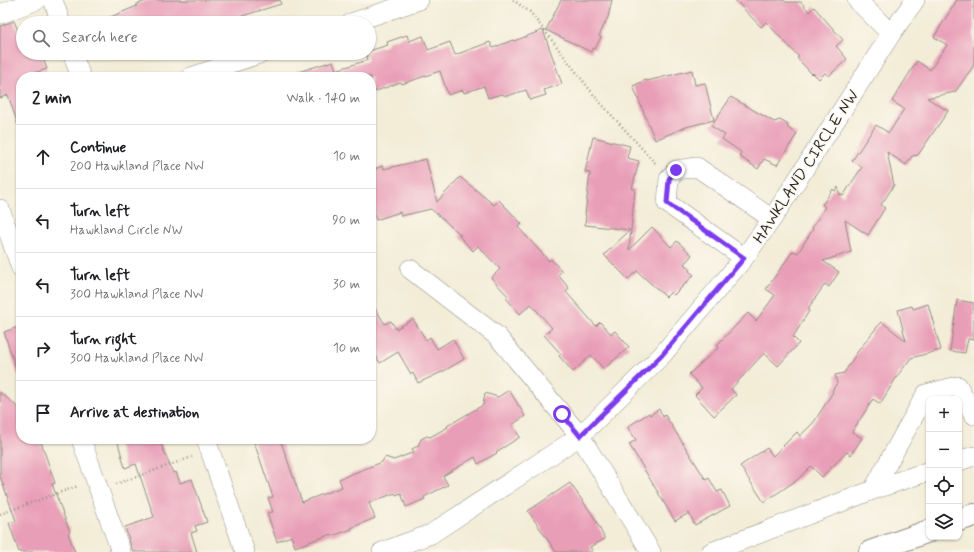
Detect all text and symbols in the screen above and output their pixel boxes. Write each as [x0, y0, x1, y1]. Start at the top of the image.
search box [16, 16, 376, 60]
icon: search [30, 27, 52, 49]
text: Search here [62, 28, 138, 48]
street label: HAWKLAND CIRCLE NW [749, 86, 864, 248]
text: 2 min [32, 87, 72, 109]
text: Walk · 140 m [287, 90, 360, 107]
text: Continue [70, 138, 126, 158]
icon: ahead [32, 146, 54, 168]
text: 10 m [333, 148, 360, 165]
text: 200 Hawkland Place NW [70, 158, 204, 175]
route end [667, 161, 685, 179]
text: Turn left [70, 202, 130, 222]
icon: left [32, 210, 54, 232]
text: 90 m [332, 212, 360, 229]
text: Hawkland Circle NW [70, 222, 183, 239]
text: Turn left [70, 266, 130, 286]
icon: left [32, 274, 54, 296]
text: 30 m [333, 276, 360, 293]
text: 300 Hawkland Place NW [70, 286, 203, 303]
text: Turn right [70, 330, 137, 350]
icon: right [32, 338, 54, 360]
text: 10 m [333, 340, 360, 357]
text: 300 Hawkland Place NW [70, 350, 203, 367]
map controls [926, 396, 962, 540]
button: + [926, 396, 962, 432]
icon: arrive [32, 402, 54, 424]
text: Arrive at destination [70, 403, 199, 423]
route start [553, 405, 571, 423]
button: − [926, 432, 962, 468]
button: locate [926, 468, 962, 504]
button: layers [926, 504, 962, 540]

